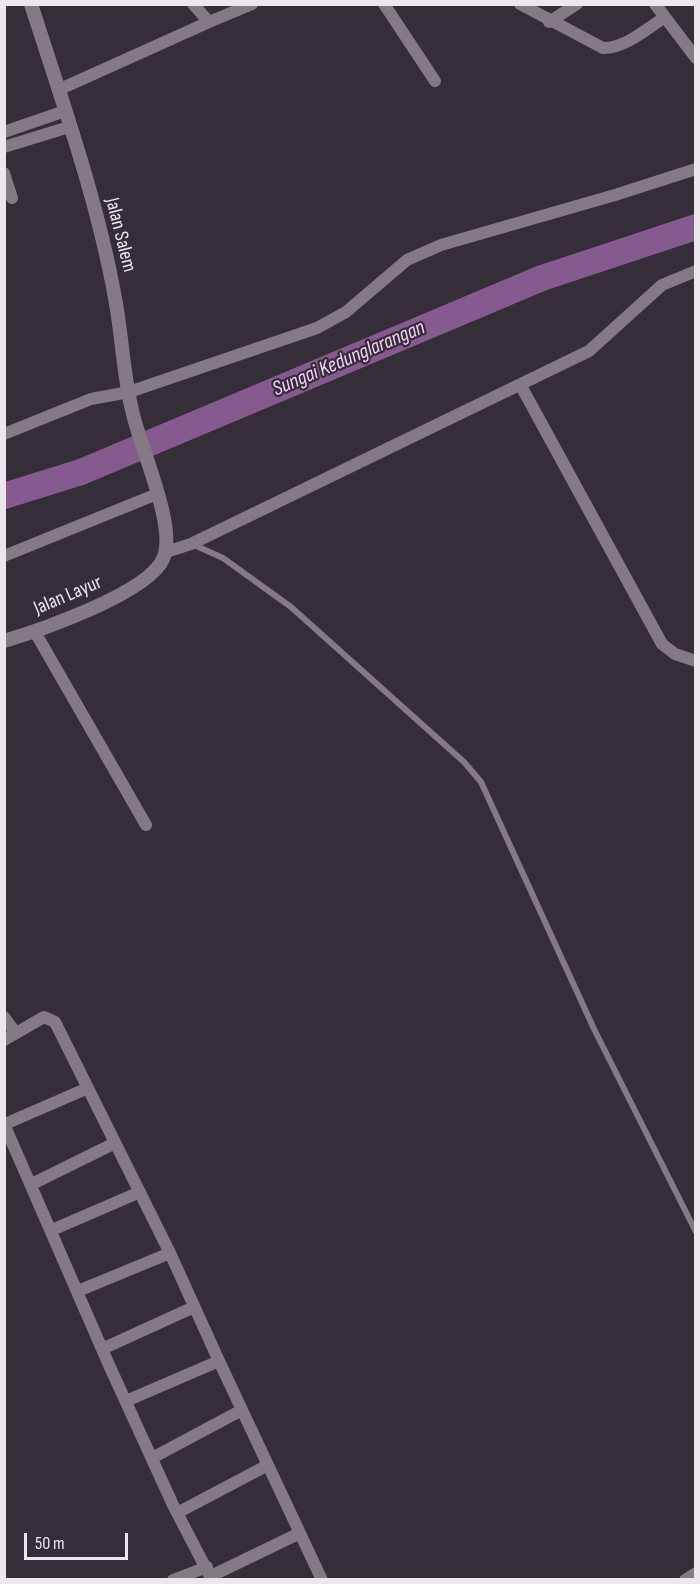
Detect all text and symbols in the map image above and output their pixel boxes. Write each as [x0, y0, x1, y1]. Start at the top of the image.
street label: Jalan Salem [99, 195, 141, 275]
water label: Sungai Kedunglarangan [269, 316, 429, 402]
street label: Jalan Layur [30, 571, 106, 621]
scale bar [27, 1521, 130, 1559]
text: 50 m [35, 1533, 65, 1554]

